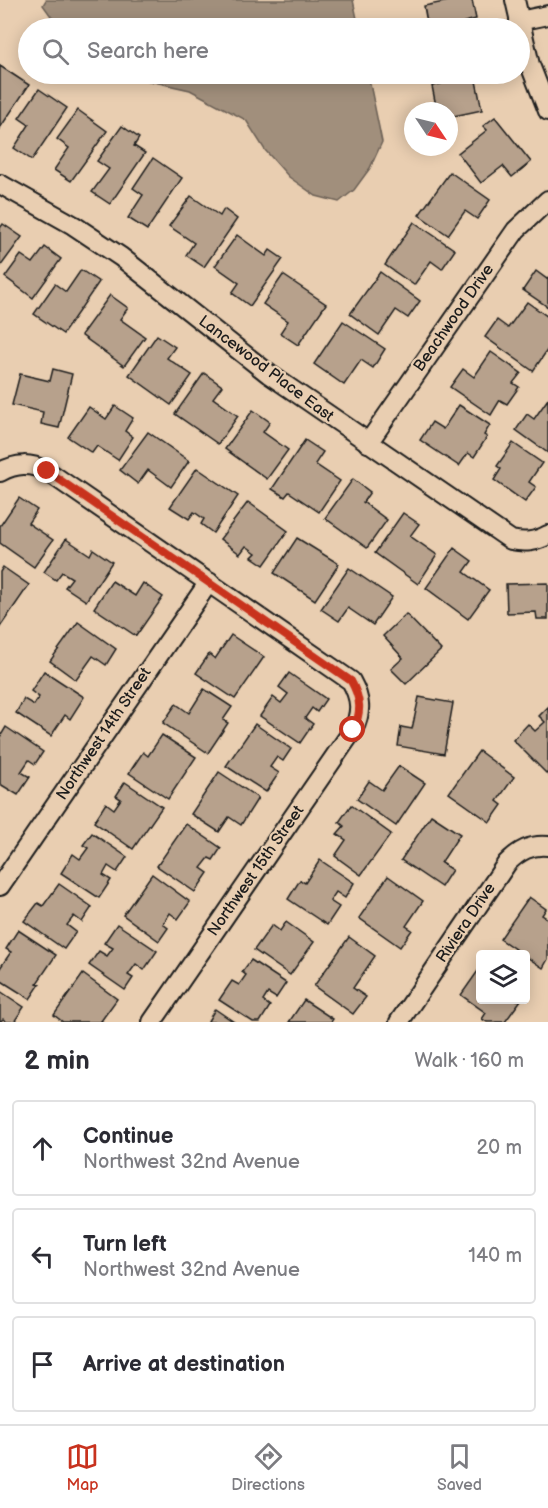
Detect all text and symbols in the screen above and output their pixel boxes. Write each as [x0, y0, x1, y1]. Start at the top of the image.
search box [18, 18, 530, 84]
icon: search [39, 35, 72, 68]
text: Search here [87, 38, 209, 65]
north arrow [404, 102, 458, 156]
street label: Beachwood Drive [410, 260, 498, 375]
street label: Lancewood Place East [195, 312, 337, 426]
route end [33, 457, 59, 483]
street label: Northwest 14th Street [53, 664, 155, 804]
route start [339, 716, 365, 742]
street label: Northwest 15th Street [204, 802, 308, 940]
street label: Riviera Drive [432, 879, 500, 966]
map controls [476, 950, 530, 1004]
button: layers [476, 950, 530, 1004]
text: 2 min [24, 1046, 90, 1077]
text: Walk · 160 m [415, 1049, 524, 1073]
text: Continue [83, 1123, 173, 1150]
icon: ahead [26, 1132, 59, 1165]
text: 20 m [477, 1136, 522, 1160]
text: Northwest 32nd Avenue [83, 1150, 300, 1174]
text: Turn left [83, 1231, 167, 1258]
icon: left [26, 1240, 59, 1273]
text: 140 m [468, 1244, 522, 1268]
text: Northwest 32nd Avenue [83, 1258, 300, 1282]
icon: arrive [26, 1348, 59, 1381]
text: Arrive at destination [83, 1351, 285, 1378]
tab: Map [66, 1440, 99, 1495]
tab: Directions [231, 1440, 305, 1495]
tab: Saved [437, 1440, 482, 1495]

